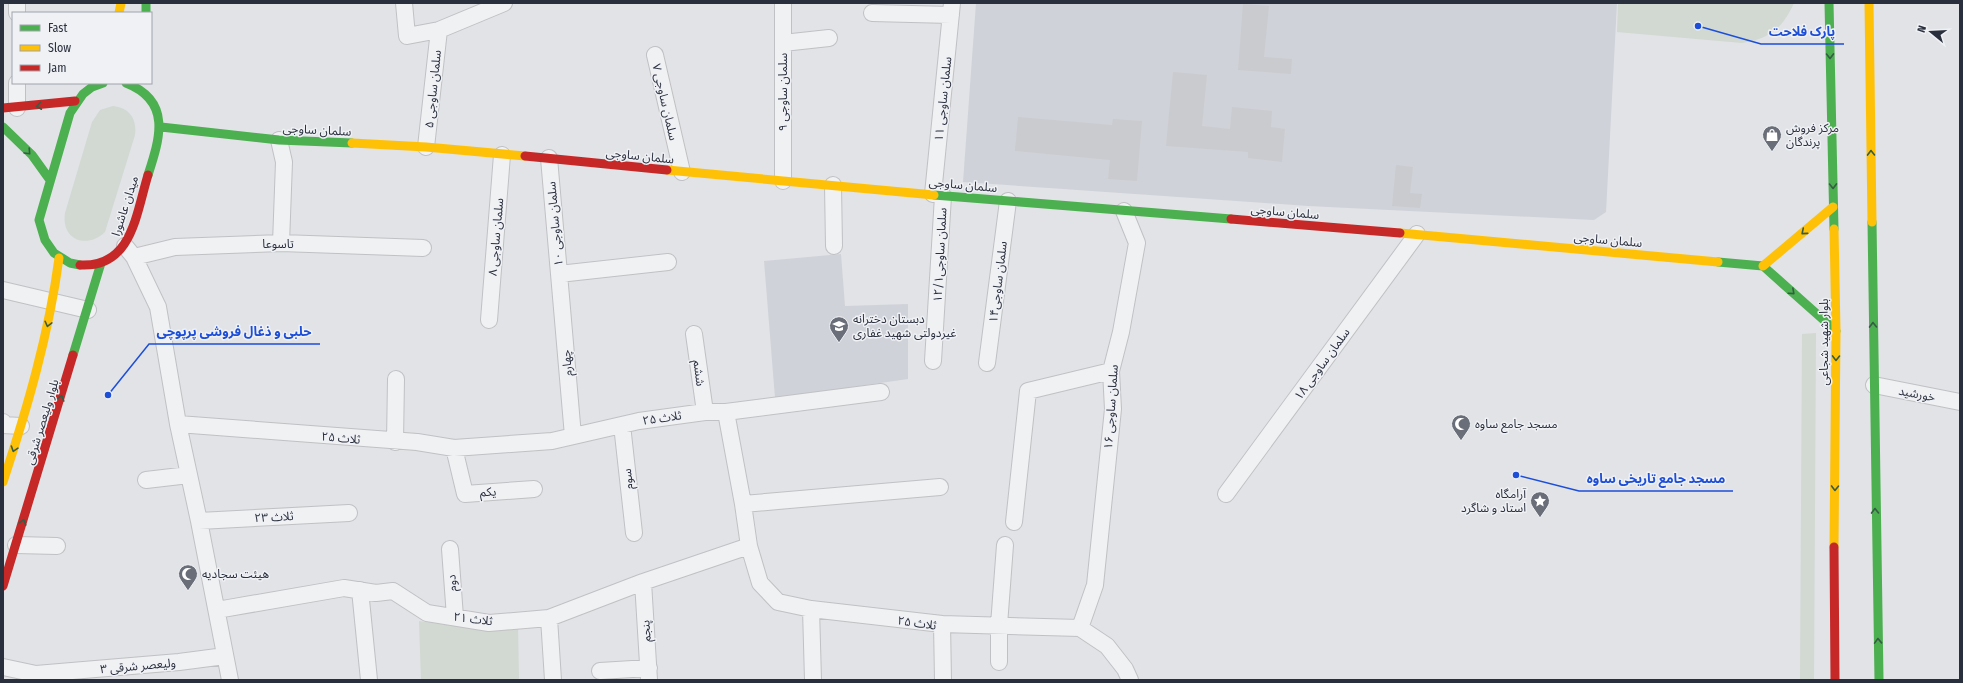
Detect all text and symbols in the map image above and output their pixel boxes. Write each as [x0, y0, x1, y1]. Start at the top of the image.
legend [12, 12, 152, 84]
north arrow [1911, 12, 1951, 52]
callout: پارک فلاحت [1761, 19, 1844, 44]
text: Fast [48, 21, 67, 35]
text: پارک فلاحت [1769, 24, 1835, 40]
text: N [1915, 24, 1929, 34]
text: Slow [48, 41, 71, 55]
street label: سلمان ساوجی ۵ [422, 49, 444, 129]
street label: سلمان ساوجی ۹ [776, 53, 790, 131]
one-way arrow [1826, 53, 1834, 59]
street label: سلمان ساوجی ۱۱ [932, 56, 954, 142]
text: Jam [48, 61, 66, 75]
street label: سلمان ساوجی ۷ [649, 62, 681, 142]
one-way arrow [36, 101, 42, 110]
street label: سلمان ساوجی [282, 121, 352, 139]
place label: مرکز فروش پرندگان [1786, 121, 1839, 150]
shop icon: مرکز فروش پرندگان [1761, 124, 1783, 152]
street label: سلمان ساوجی [605, 145, 675, 167]
one-way arrow [24, 147, 31, 154]
one-way arrow [1867, 150, 1875, 156]
street label: میدان عاشورا [109, 174, 141, 238]
street label: سلمان ساوجی [928, 175, 998, 195]
street label: سلمان ساوجی ۱۰ [544, 181, 566, 267]
one-way arrow [1829, 183, 1837, 189]
street label: سلمان ساوجی ۸ [486, 197, 506, 277]
street label: سلمان ساوجی [1250, 202, 1320, 222]
street label: سلمان ساوجی۱۲/۱ [931, 207, 949, 303]
one-way arrow [1801, 227, 1808, 234]
street label: سلمان ساوجی [1573, 230, 1643, 250]
street label: تاسوعا [262, 237, 294, 251]
street label: سلمان ساوجی۱۴ [986, 240, 1010, 324]
one-way arrow [1787, 287, 1795, 295]
street label: بلوار شهید شجاعی [1817, 298, 1831, 386]
place label: دبستان دخترانه غیردولتی شهید غفاری [853, 312, 956, 340]
school or university icon: دبستان دخترانه غیردولتی شهید غفاری [828, 315, 850, 343]
callout: حلبی و ذغال فروشی پرپوچی [149, 319, 320, 344]
one-way arrow [44, 320, 53, 327]
one-way arrow [1869, 322, 1877, 328]
text: حلبی و ذغال فروشی پرپوچی [157, 324, 311, 340]
street label: سلمان ساوجی ۱۸ [1291, 325, 1353, 403]
street label: چهارم [559, 349, 577, 377]
one-way arrow [1832, 355, 1840, 361]
street label: ششم [688, 359, 708, 387]
street label: سلمان ساوجی ۱۶ [1101, 364, 1121, 450]
street label: بلوار ولیعصر شرقی [22, 378, 62, 467]
street label: خورشید [1897, 384, 1937, 404]
one-way arrow [56, 395, 65, 402]
street label: ثلاث ۲۵ [642, 408, 683, 428]
mosque icon: مسجد جامع ساوه [1450, 413, 1472, 441]
place label: مسجد جامع ساوه [1475, 417, 1558, 433]
street label: ثلاث ۲۵ [321, 429, 362, 447]
one-way arrow [10, 445, 19, 452]
callout: مسجد جامع تاریخی ساوه [1579, 466, 1733, 491]
street label: سوم [620, 468, 638, 490]
text: مسجد جامع تاریخی ساوه [1587, 471, 1725, 488]
street label: یکم [479, 484, 497, 502]
one-way arrow [1831, 485, 1839, 491]
place label: آرامگاه استاد و شاگرد [1461, 487, 1526, 515]
place icon: آرامگاه استاد و شاگرد [1529, 490, 1551, 518]
one-way arrow [1871, 508, 1879, 514]
street label: ثلاث ۲۳ [254, 509, 294, 525]
one-way arrow [18, 519, 27, 526]
mosque icon: هیئت سجادیه [177, 563, 199, 591]
place label: هیئت سجادیه [202, 567, 269, 581]
street label: دوم [444, 574, 462, 592]
street label: ثلاث ۲۱ [453, 610, 494, 628]
street label: ثلاث ۲۵ [897, 613, 938, 633]
street label: پنجم [638, 619, 656, 643]
one-way arrow [1874, 638, 1882, 644]
street label: ولیعصر شرقی ۳ [100, 656, 176, 676]

